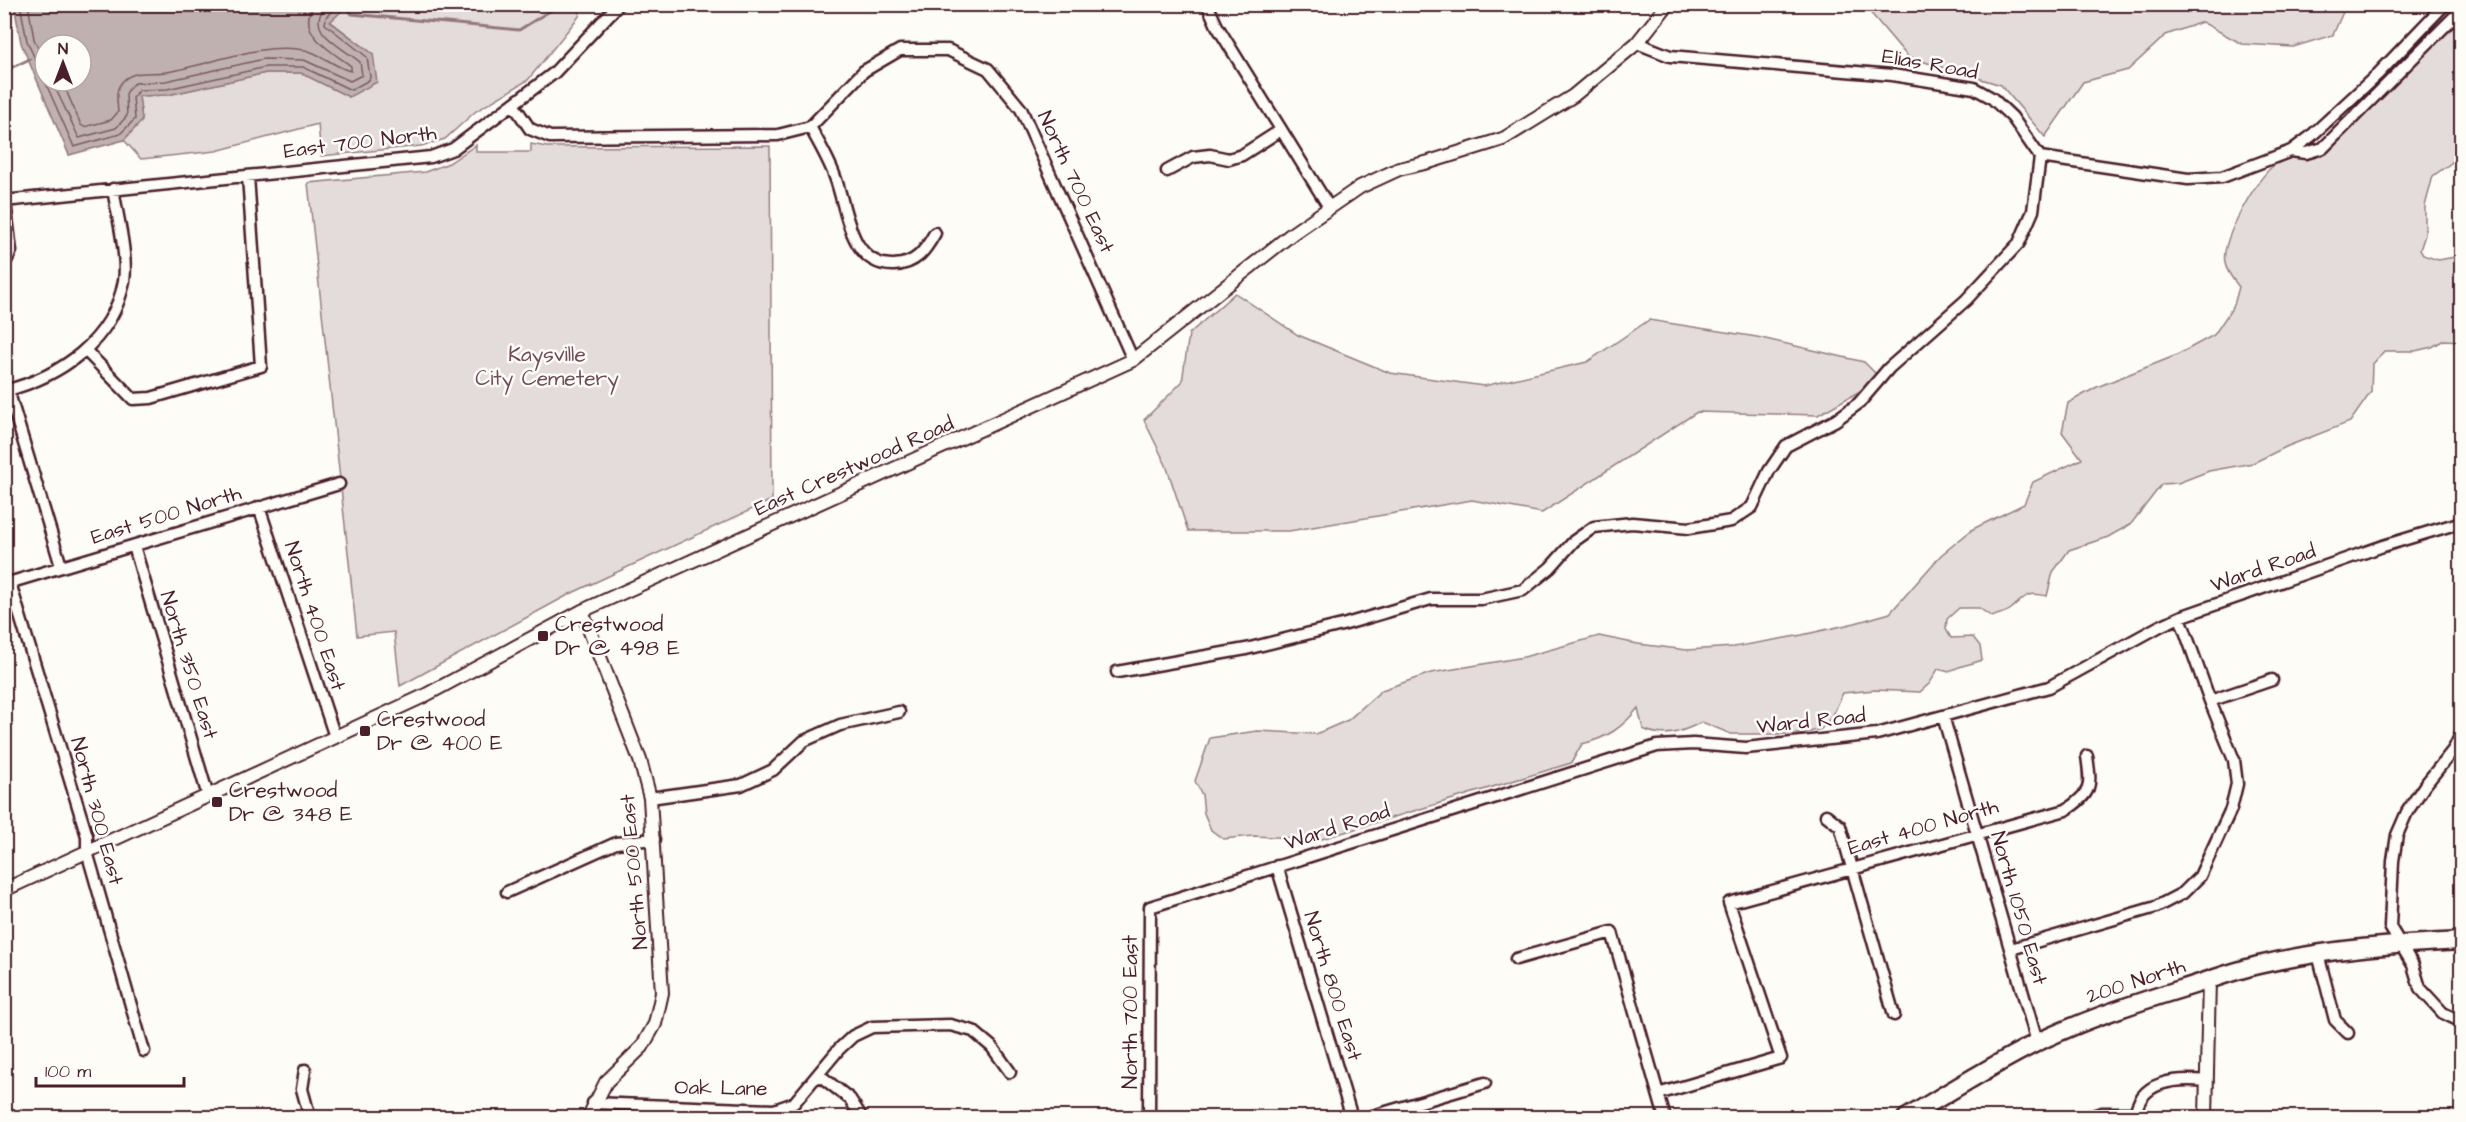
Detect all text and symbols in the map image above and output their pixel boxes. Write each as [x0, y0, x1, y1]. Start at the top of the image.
north arrow [33, 33, 93, 93]
text: N [58, 38, 68, 60]
street label: Elias Road [1880, 41, 1980, 87]
street label: North 700 East [1030, 106, 1122, 258]
street label: East 700 North [282, 118, 439, 166]
park label: Kaysville City Cemetery [475, 340, 619, 395]
street label: East Crestwood Road [750, 409, 959, 523]
street label: East 500 North [87, 478, 245, 552]
street label: Ward Road [2207, 536, 2320, 600]
street label: North 400 East [277, 538, 353, 695]
street label: North 350 East [153, 587, 225, 743]
place label: Crestwood Dr @ 498 E [555, 610, 680, 663]
marker: Crestwood Dr @ 498 E [536, 629, 550, 643]
street label: Ward Road [1755, 701, 1867, 741]
place label: Crestwood Dr @ 400 E [377, 705, 503, 758]
marker: Crestwood Dr @ 400 E [358, 724, 372, 738]
street label: North 300 East [63, 734, 131, 888]
place label: Crestwood Dr @ 348 E [229, 776, 353, 829]
street label: East 400 North [1844, 792, 2002, 862]
street label: North 500 East [613, 793, 655, 951]
marker: Crestwood Dr @ 348 E [210, 795, 224, 809]
street label: Ward Road [1280, 796, 1394, 858]
street label: North 1050 East [1983, 828, 2055, 989]
street label: North 800 East [1297, 908, 1370, 1065]
street label: North 700 East [1116, 935, 1145, 1089]
street label: 200 North [2083, 951, 2190, 1011]
scale bar [36, 1050, 184, 1088]
text: 100 m [45, 1059, 91, 1084]
street label: Oak Lane [674, 1073, 768, 1103]

